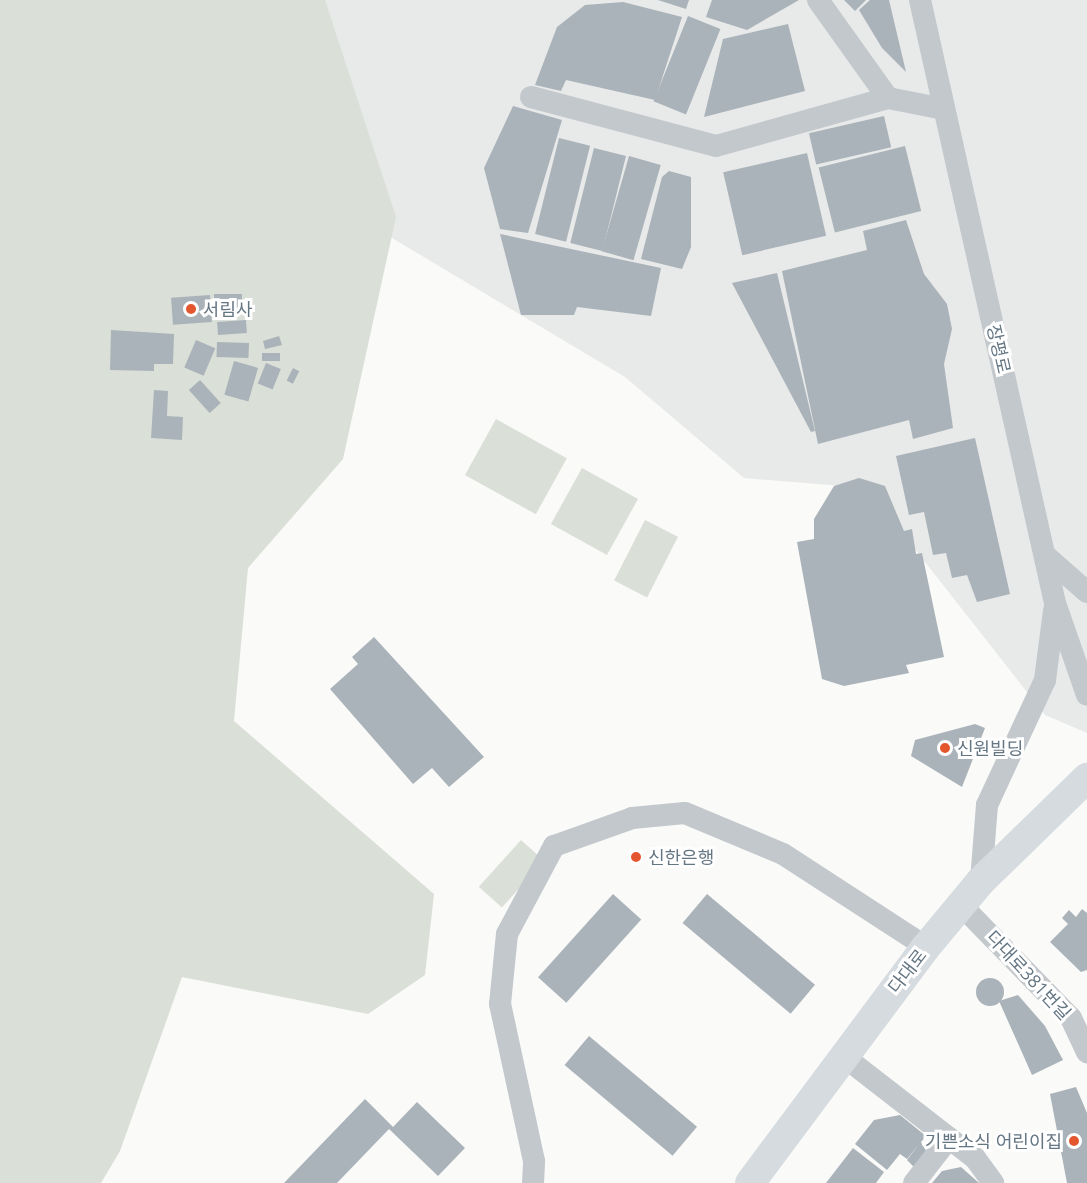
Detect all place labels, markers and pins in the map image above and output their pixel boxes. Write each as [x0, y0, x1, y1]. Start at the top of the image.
place label: 서림사 [203, 298, 253, 320]
marker: 서림사 [184, 302, 198, 316]
place label: 신원빌딩 [957, 737, 1023, 759]
marker: 신원빌딩 [938, 741, 952, 755]
place label: 신한은행 [648, 846, 714, 868]
marker: 신한은행 [629, 850, 643, 864]
place label: 기쁜소식 어린이집 [925, 1130, 1062, 1152]
marker: 기쁜소식 어린이집 [1067, 1134, 1081, 1148]

